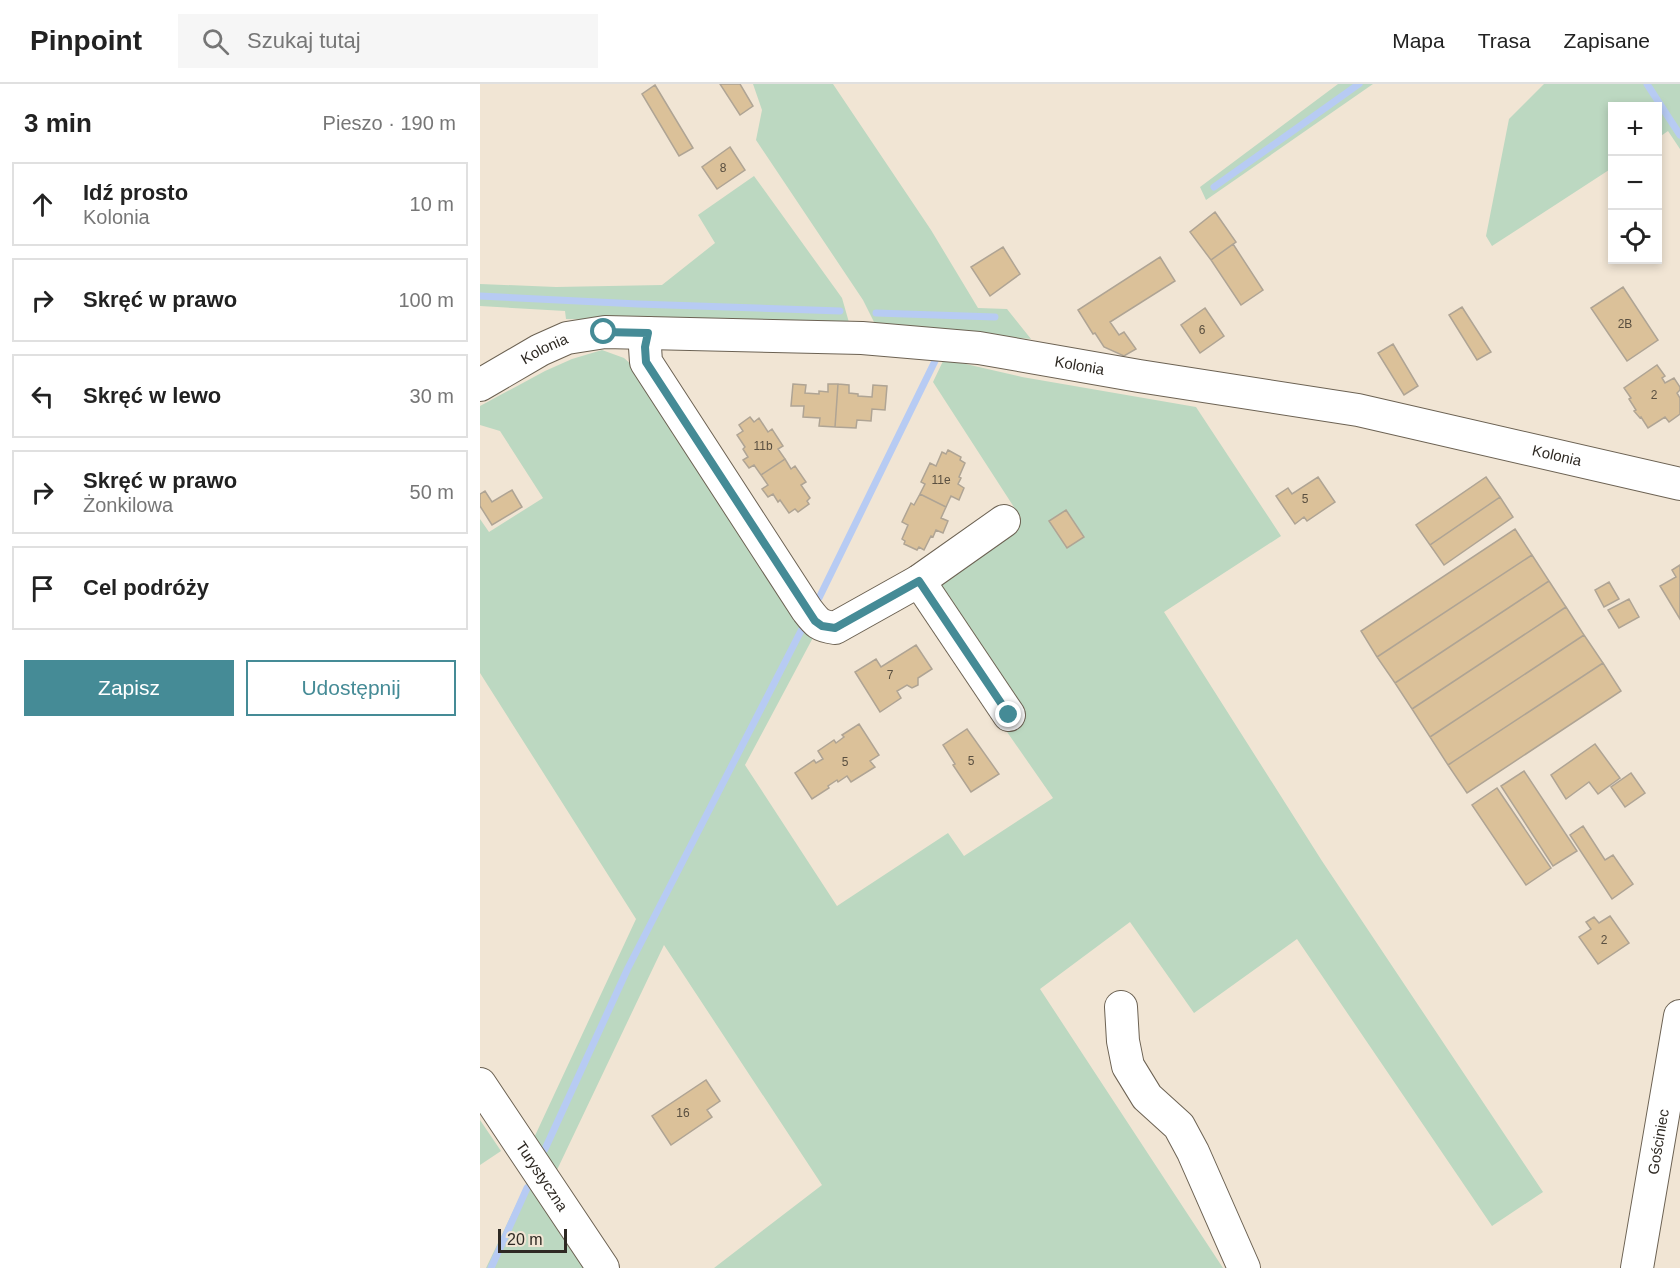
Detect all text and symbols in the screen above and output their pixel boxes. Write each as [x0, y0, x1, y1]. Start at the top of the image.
search box [178, 14, 598, 68]
text: Pinpoint [30, 25, 142, 56]
icon: search [199, 25, 232, 58]
text: Szukaj tutaj [247, 28, 361, 53]
text: Mapa [1392, 29, 1445, 52]
text: Trasa [1478, 29, 1531, 52]
text: Zapisane [1564, 29, 1650, 52]
map controls [1608, 102, 1662, 264]
button: + [1608, 102, 1662, 156]
text: 3 min [24, 108, 92, 138]
text: Pieszo · 190 m [323, 112, 456, 134]
button: − [1608, 156, 1662, 210]
house number: 8 [720, 161, 727, 175]
text: Idź prosto [83, 180, 188, 205]
icon: ahead [26, 188, 59, 221]
text: 10 m [410, 193, 454, 215]
text: Kolonia [83, 206, 150, 228]
button: locate [1608, 210, 1662, 264]
icon: right [26, 284, 59, 317]
text: Skręć w prawo [83, 287, 237, 312]
text: 100 m [398, 289, 454, 311]
house number: 2B [1618, 317, 1632, 331]
route start [590, 318, 616, 344]
house number: 6 [1199, 323, 1206, 337]
street label: Kolonia [518, 329, 571, 367]
street label: Kolonia [1053, 352, 1106, 378]
icon: left [26, 380, 59, 413]
text: Skręć w lewo [83, 383, 221, 408]
text: 30 m [410, 385, 454, 407]
house number: 2 [1651, 388, 1658, 402]
house number: 11b [753, 439, 773, 453]
street label: Kolonia [1531, 441, 1584, 469]
text: Skręć w prawo [83, 468, 237, 493]
house number: 11e [931, 473, 951, 487]
icon: right [26, 476, 59, 509]
text: 50 m [410, 481, 454, 503]
house number: 5 [1302, 492, 1309, 506]
text: Żonkilowa [83, 494, 173, 516]
icon: arrive [26, 572, 59, 605]
text: Cel podróży [83, 575, 209, 600]
button: Zapisz [24, 660, 234, 716]
button: Udostępnij [246, 660, 456, 716]
house number: 7 [887, 668, 894, 682]
route end [995, 701, 1021, 727]
house number: 5 [968, 754, 975, 768]
house number: 5 [842, 755, 849, 769]
house number: 2 [1601, 933, 1608, 947]
house number: 16 [676, 1106, 690, 1120]
street label: Gościniec [1644, 1107, 1672, 1176]
street label: Turystyczna [513, 1138, 572, 1215]
scale bar [498, 1226, 567, 1254]
text: 20 m [507, 1231, 543, 1248]

